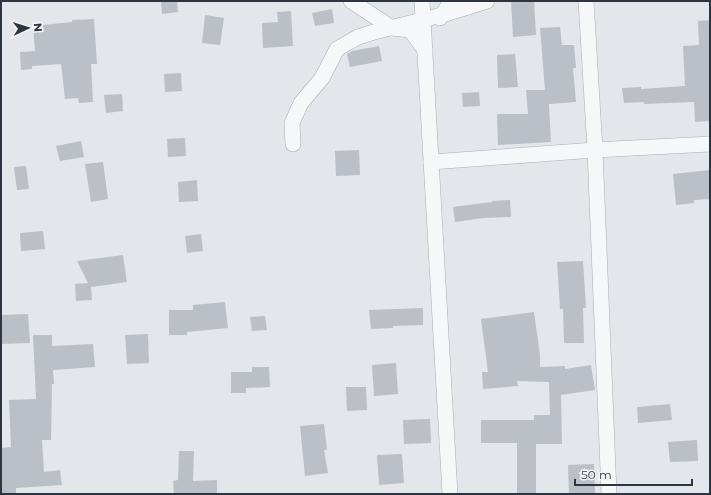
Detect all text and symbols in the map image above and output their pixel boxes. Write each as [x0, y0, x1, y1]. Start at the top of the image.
north arrow [8, 8, 48, 48]
text: N [31, 22, 45, 32]
scale bar [575, 461, 692, 487]
text: 50 m [581, 467, 612, 482]

